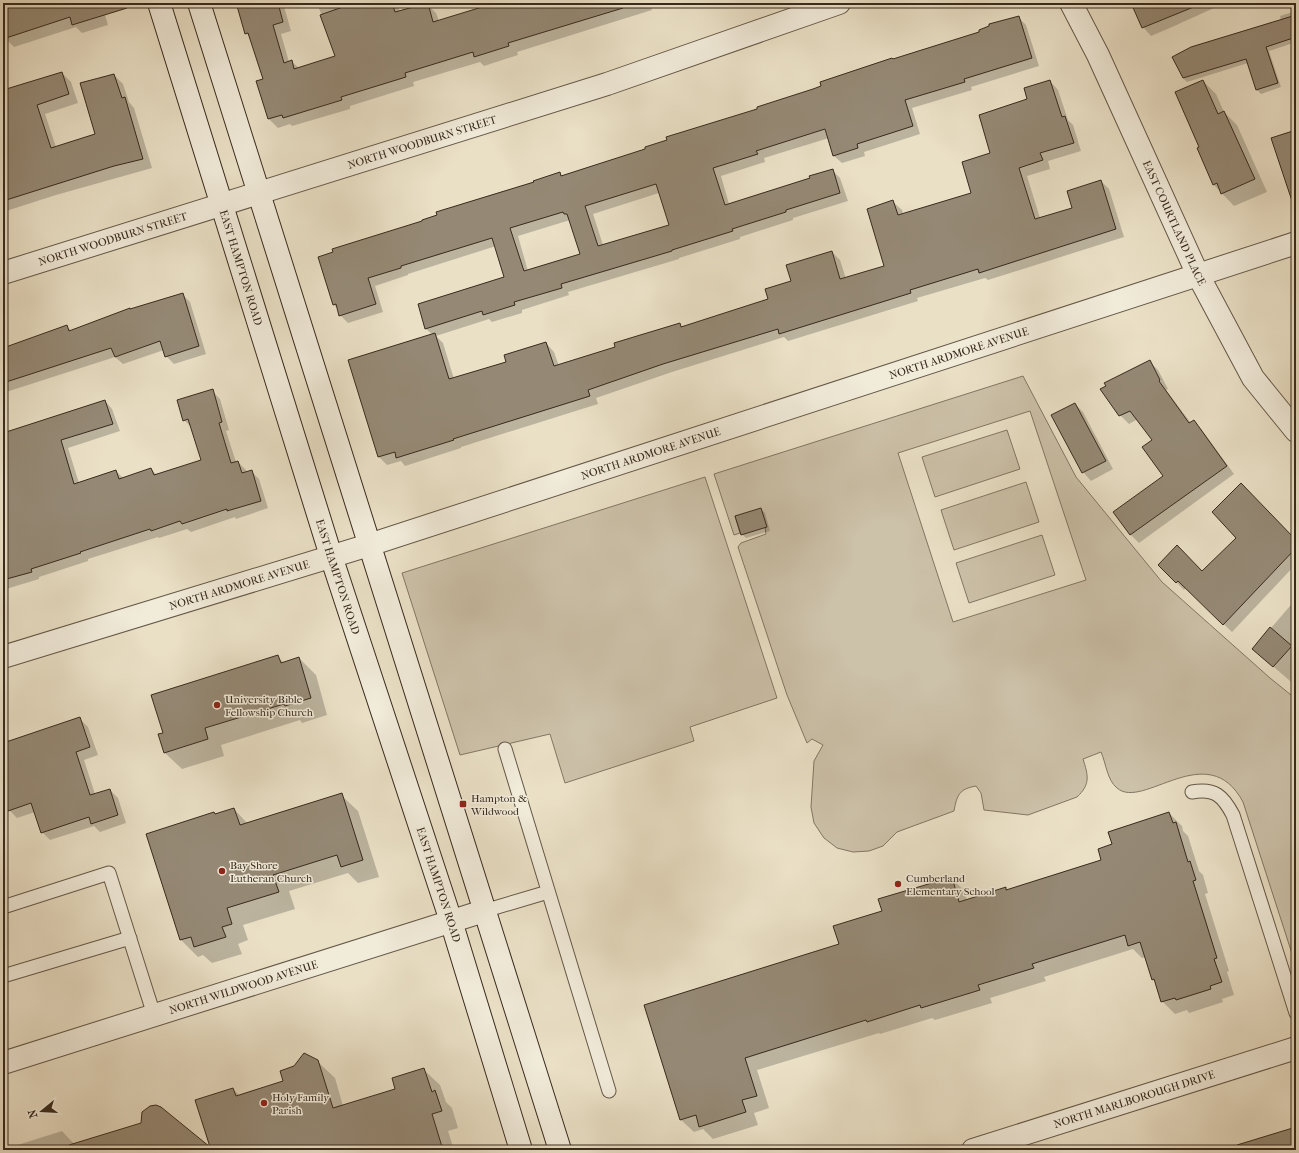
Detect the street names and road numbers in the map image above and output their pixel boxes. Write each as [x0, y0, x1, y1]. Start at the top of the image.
street label: NORTH WOODBURN STREET [346, 112, 499, 171]
street label: EAST COURTLAND PLACE [1140, 158, 1209, 288]
street label: EAST HAMPTON ROAD [217, 208, 265, 327]
street label: NORTH WOODBURN STREET [37, 209, 189, 268]
street label: NORTH ARDMORE AVENUE [887, 324, 1030, 382]
street label: NORTH ARDMORE AVENUE [579, 424, 722, 482]
street label: EAST HAMPTON ROAD [313, 517, 363, 636]
street label: NORTH ARDMORE AVENUE [168, 557, 311, 612]
street label: EAST HAMPTON ROAD [414, 825, 464, 944]
street label: NORTH WILDWOOD AVENUE [167, 957, 320, 1017]
street label: NORTH MARLBOROUGH DRIVE [1052, 1067, 1217, 1131]

